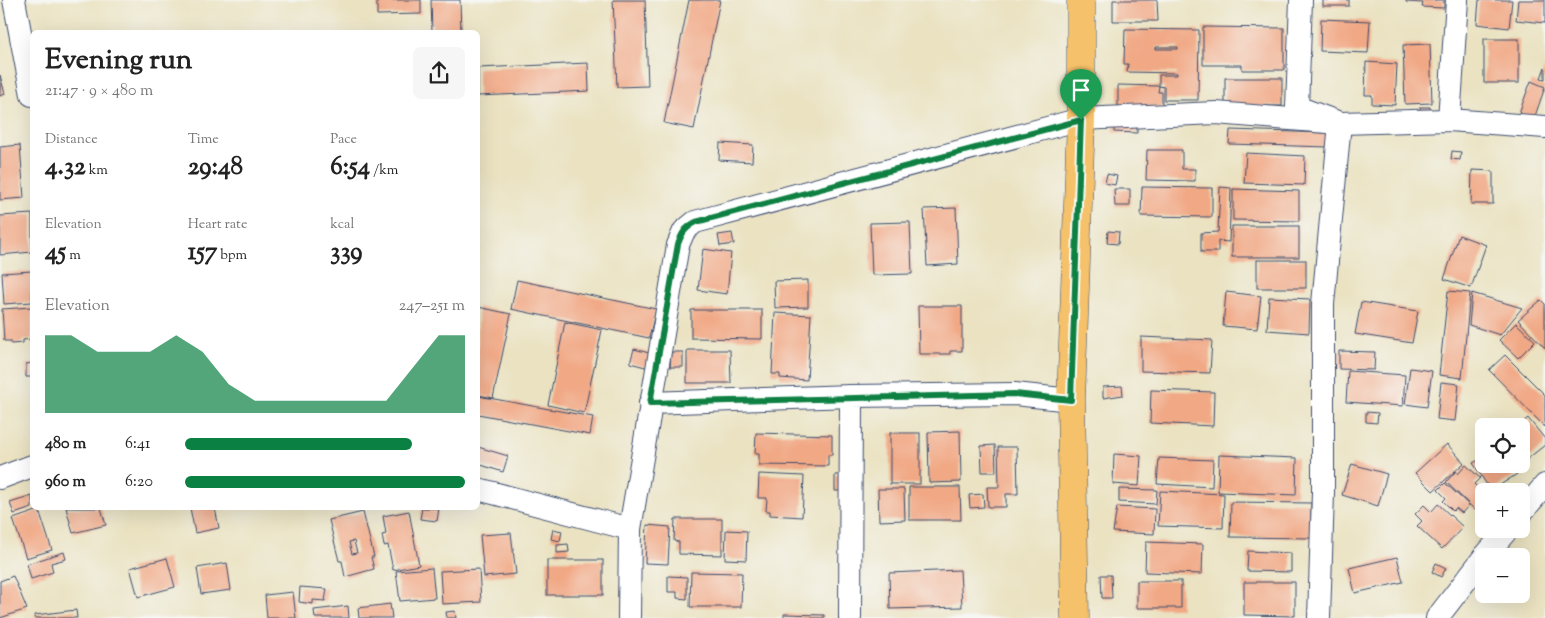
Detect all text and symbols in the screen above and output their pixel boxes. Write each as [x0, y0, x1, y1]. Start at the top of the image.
text: Evening run [45, 41, 192, 81]
button: share [413, 47, 465, 99]
pin [1060, 69, 1102, 120]
icon: arrive [1067, 76, 1095, 104]
text: 21:47 · 9 × 480 m [45, 80, 153, 103]
text: Distance [45, 130, 98, 150]
text: Time [188, 130, 219, 150]
text: Pace [330, 130, 357, 150]
text: 4.32 [45, 150, 86, 186]
text: 29:48 [188, 150, 243, 186]
text: 6:54 [330, 150, 370, 186]
text: km [86, 161, 108, 181]
text: /km [370, 161, 398, 181]
text: Elevation [45, 215, 102, 235]
text: Heart rate [188, 215, 247, 235]
text: kcal [330, 215, 354, 235]
text: 45 [45, 235, 66, 271]
text: 157 [188, 235, 217, 271]
text: 339 [330, 235, 362, 271]
text: m [66, 246, 81, 266]
text: bpm [217, 246, 247, 266]
text: Elevation [45, 295, 110, 318]
text: 247–251 m [399, 295, 465, 318]
map controls [1475, 418, 1530, 603]
button: locate [1475, 418, 1530, 473]
text: 480 m [45, 433, 86, 456]
text: 6:41 [125, 433, 150, 456]
text: 960 m [45, 471, 86, 494]
text: 6:20 [125, 471, 153, 494]
button: + [1475, 483, 1530, 538]
button: − [1475, 548, 1530, 603]

